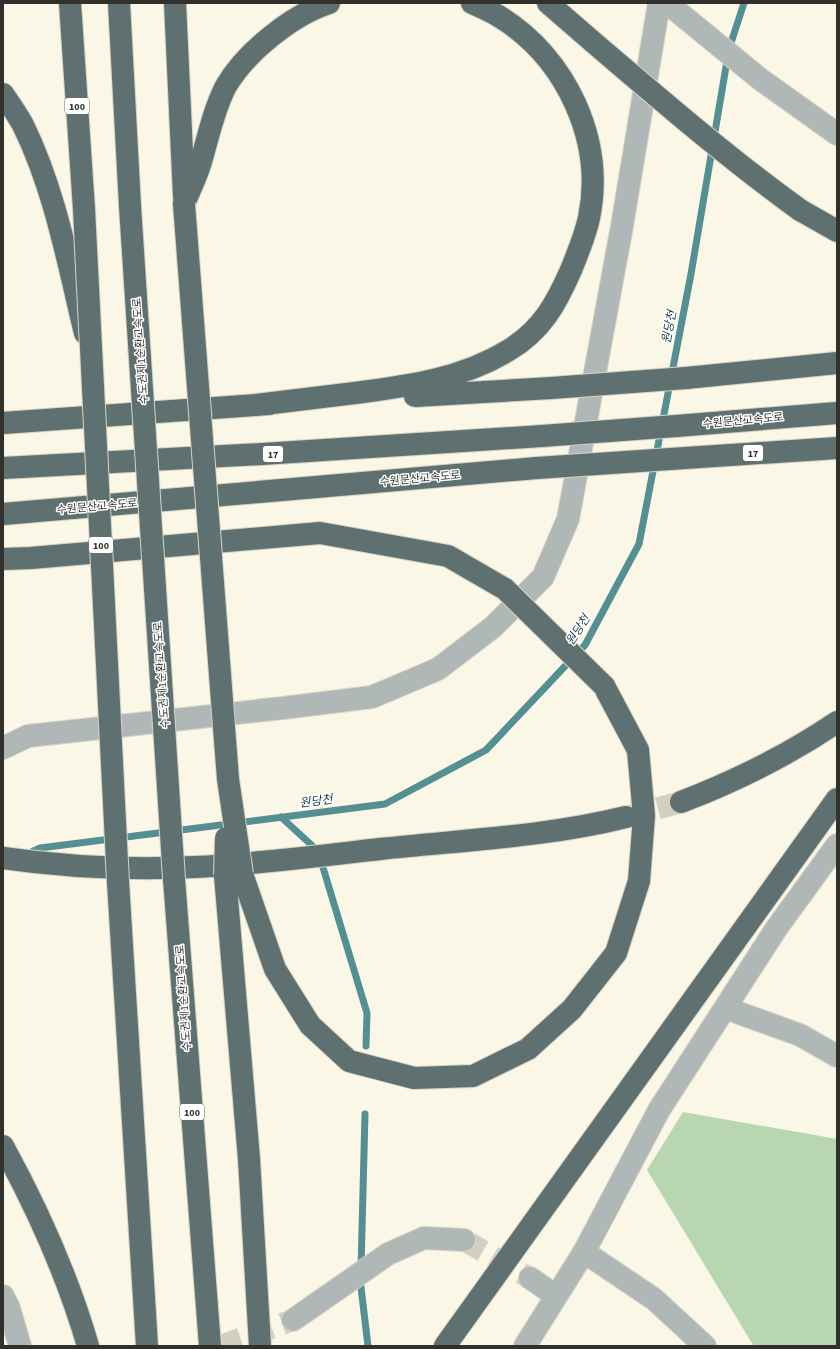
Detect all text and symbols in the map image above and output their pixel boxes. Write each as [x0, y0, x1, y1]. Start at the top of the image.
road number: 100 [65, 98, 89, 114]
street label: 수도권제1순환고속도로 [129, 297, 152, 405]
water label: 원당천 [658, 307, 681, 345]
street label: 수원문산고속도로 [702, 409, 784, 431]
road number: 17 [743, 445, 763, 461]
road number: 17 [263, 446, 283, 462]
street label: 수원문산고속도로 [379, 467, 461, 489]
street label: 수원문산고속도로 [56, 495, 138, 517]
road number: 100 [89, 537, 113, 553]
water label: 원당천 [562, 610, 596, 649]
street label: 수도권제1순환고속도로 [150, 621, 173, 729]
water label: 원당천 [299, 791, 335, 812]
street label: 수도권제1순환고속도로 [172, 944, 195, 1052]
road number: 100 [180, 1104, 204, 1120]

